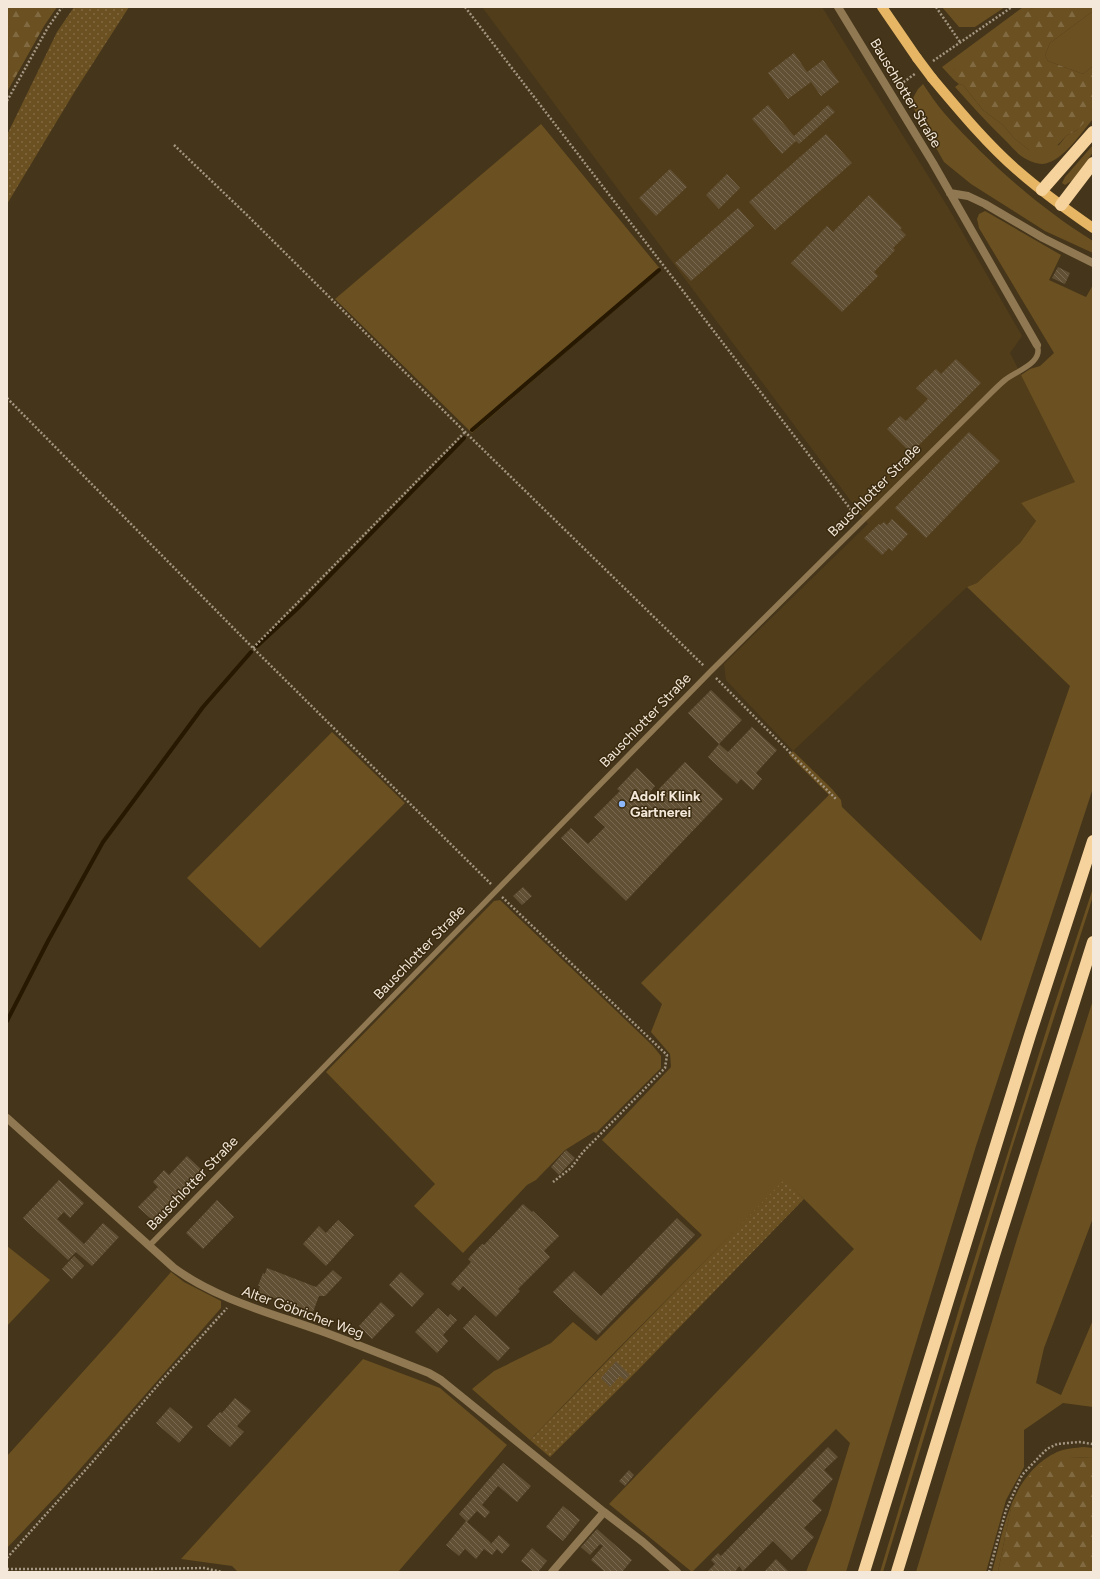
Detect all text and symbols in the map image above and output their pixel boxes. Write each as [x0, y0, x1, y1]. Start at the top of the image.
street label: Bauschlotter Straße [866, 36, 945, 151]
street label: Bauschlotter Straße [824, 440, 925, 540]
street label: Bauschlotter Straße [596, 669, 695, 771]
place label: Adolf Klink Gärtnerei [630, 788, 701, 821]
marker: Adolf Klink Gärtnerei [617, 799, 627, 809]
street label: Bauschlotter Straße [370, 901, 469, 1003]
street label: Bauschlotter Straße [143, 1132, 242, 1234]
street label: Alter Göbricher Weg [240, 1282, 366, 1342]

